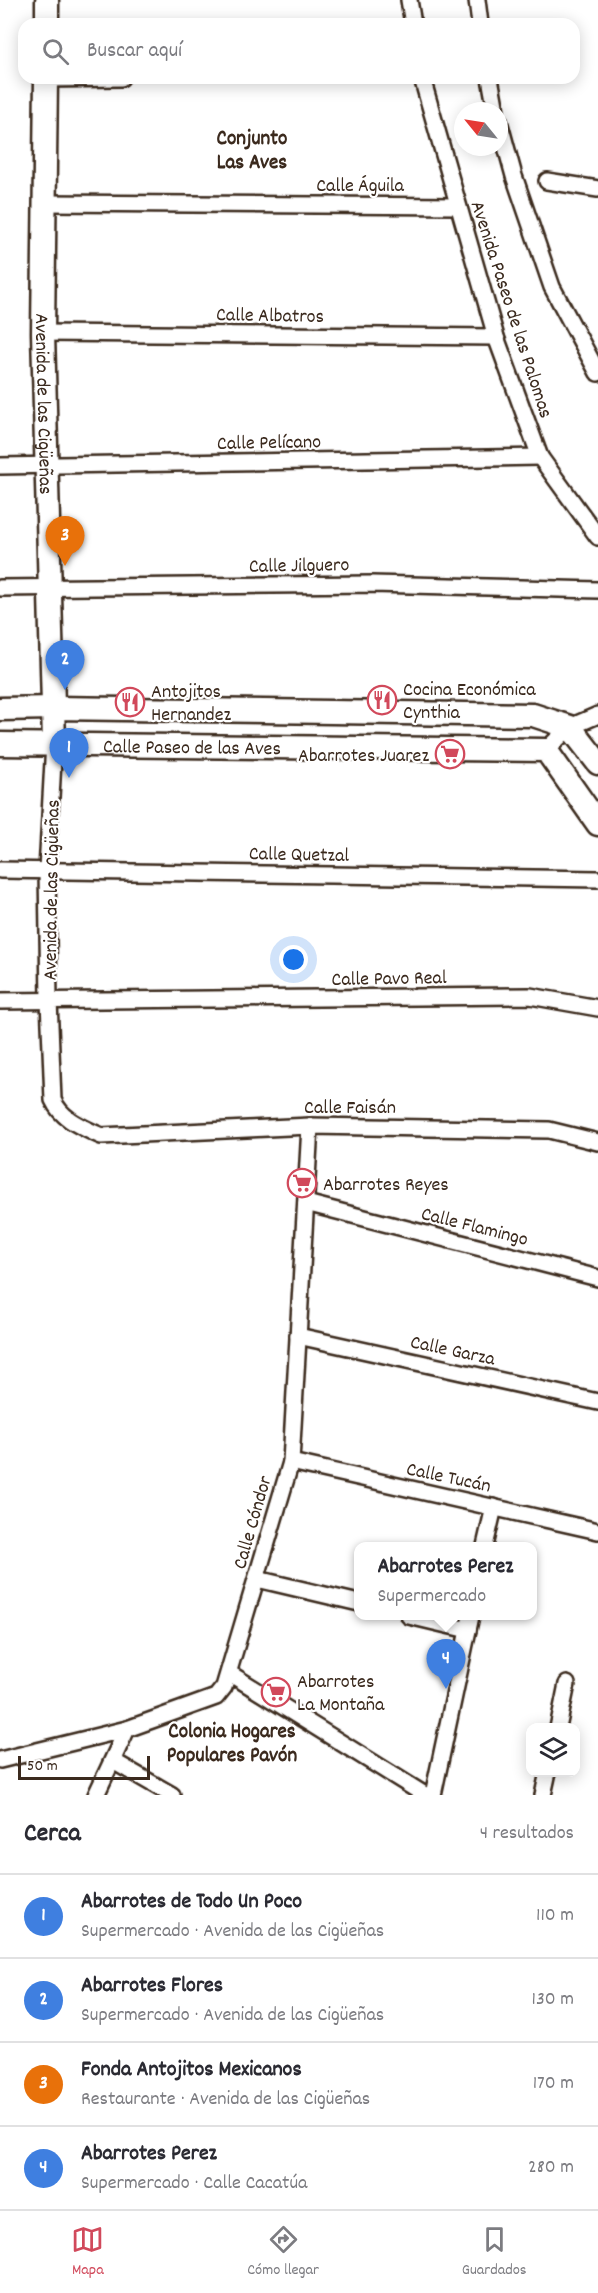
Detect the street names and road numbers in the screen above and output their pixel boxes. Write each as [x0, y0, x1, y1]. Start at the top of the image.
street label: Calle Águila [316, 173, 404, 201]
street label: Avenida Paseo de las Palomas [462, 198, 559, 422]
street label: Calle Albatros [216, 302, 324, 332]
street label: Avenida de las Cigüeñas [26, 313, 58, 495]
street label: Calle Pelícano [217, 429, 321, 459]
street label: Calle Jilguero [249, 552, 350, 582]
street label: Calle Paseo de las Aves [103, 734, 281, 764]
street label: Avenida de las Cigüeñas [37, 799, 69, 981]
street label: Calle Quetzal [249, 841, 350, 871]
street label: Calle Pavo Real [331, 965, 447, 995]
street label: Calle Faisán [304, 1095, 396, 1123]
street label: Calle Flamingo [418, 1201, 531, 1255]
street label: Calle Garza [407, 1329, 498, 1375]
street label: Calle Tucán [403, 1456, 493, 1502]
street label: Calle Cóndor [227, 1472, 281, 1573]

